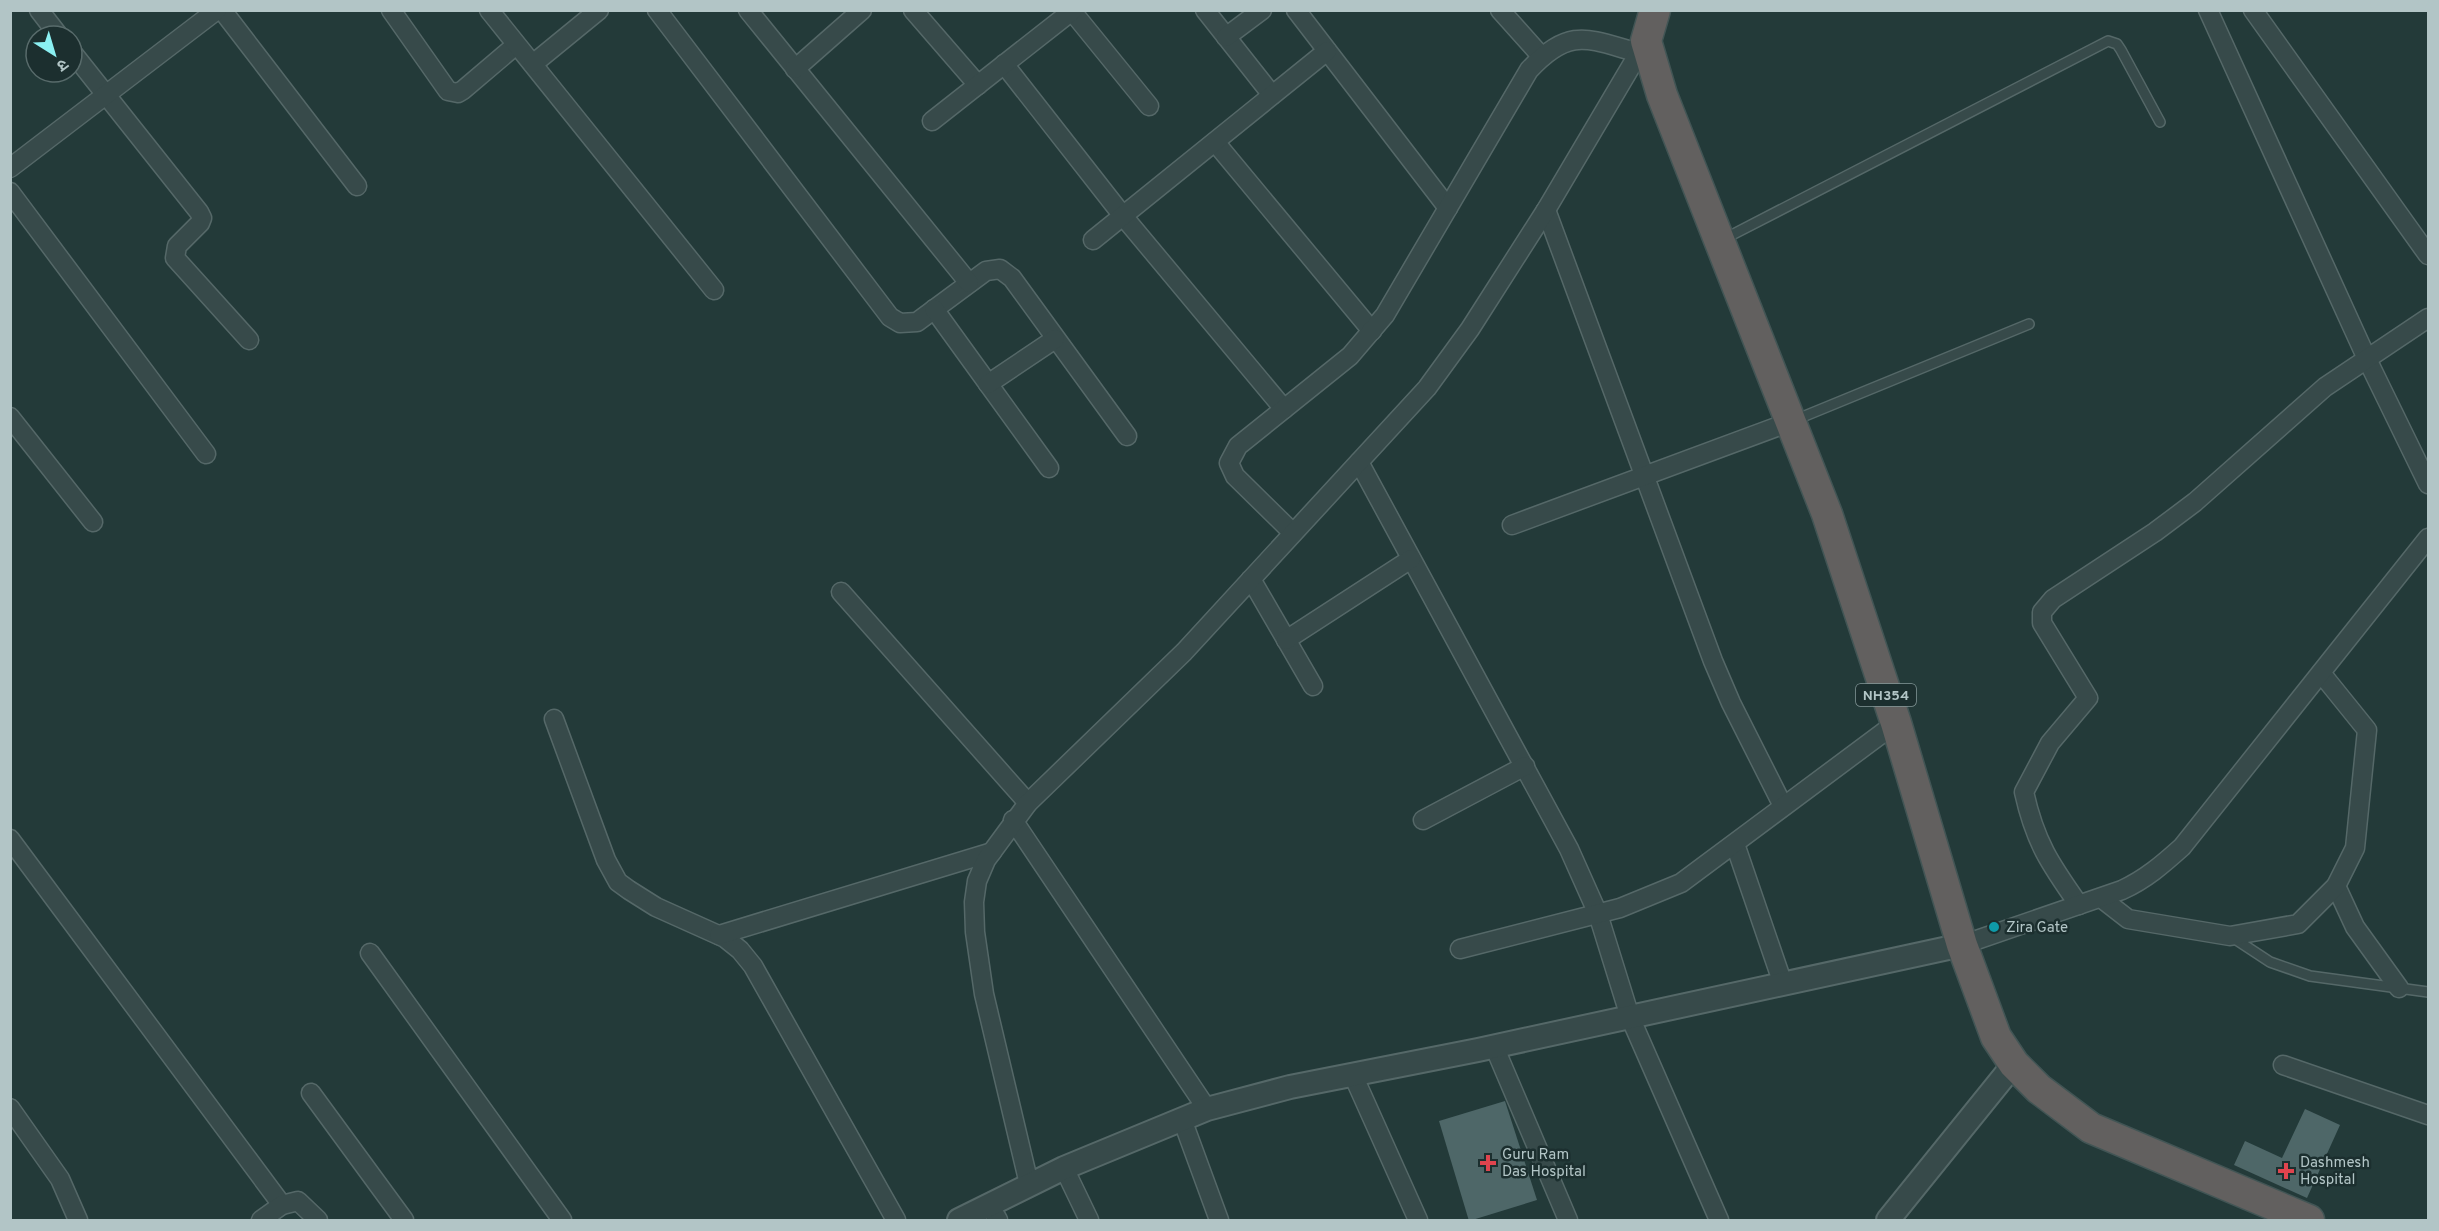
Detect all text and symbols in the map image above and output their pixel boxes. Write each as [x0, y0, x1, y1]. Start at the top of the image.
north arrow [24, 24, 84, 84]
text: उ [52, 54, 72, 76]
road number: NH354 [1856, 684, 1916, 706]
place label: Zira Gate [2006, 919, 2068, 938]
marker: Zira Gate [1987, 920, 2001, 934]
place label: Guru Ram Das Hospital [1502, 1146, 1586, 1182]
marker: Guru Ram Das Hospital [1479, 1154, 1497, 1172]
place label: Dashmesh Hospital [2300, 1154, 2370, 1190]
marker: Dashmesh Hospital [2277, 1162, 2295, 1180]

